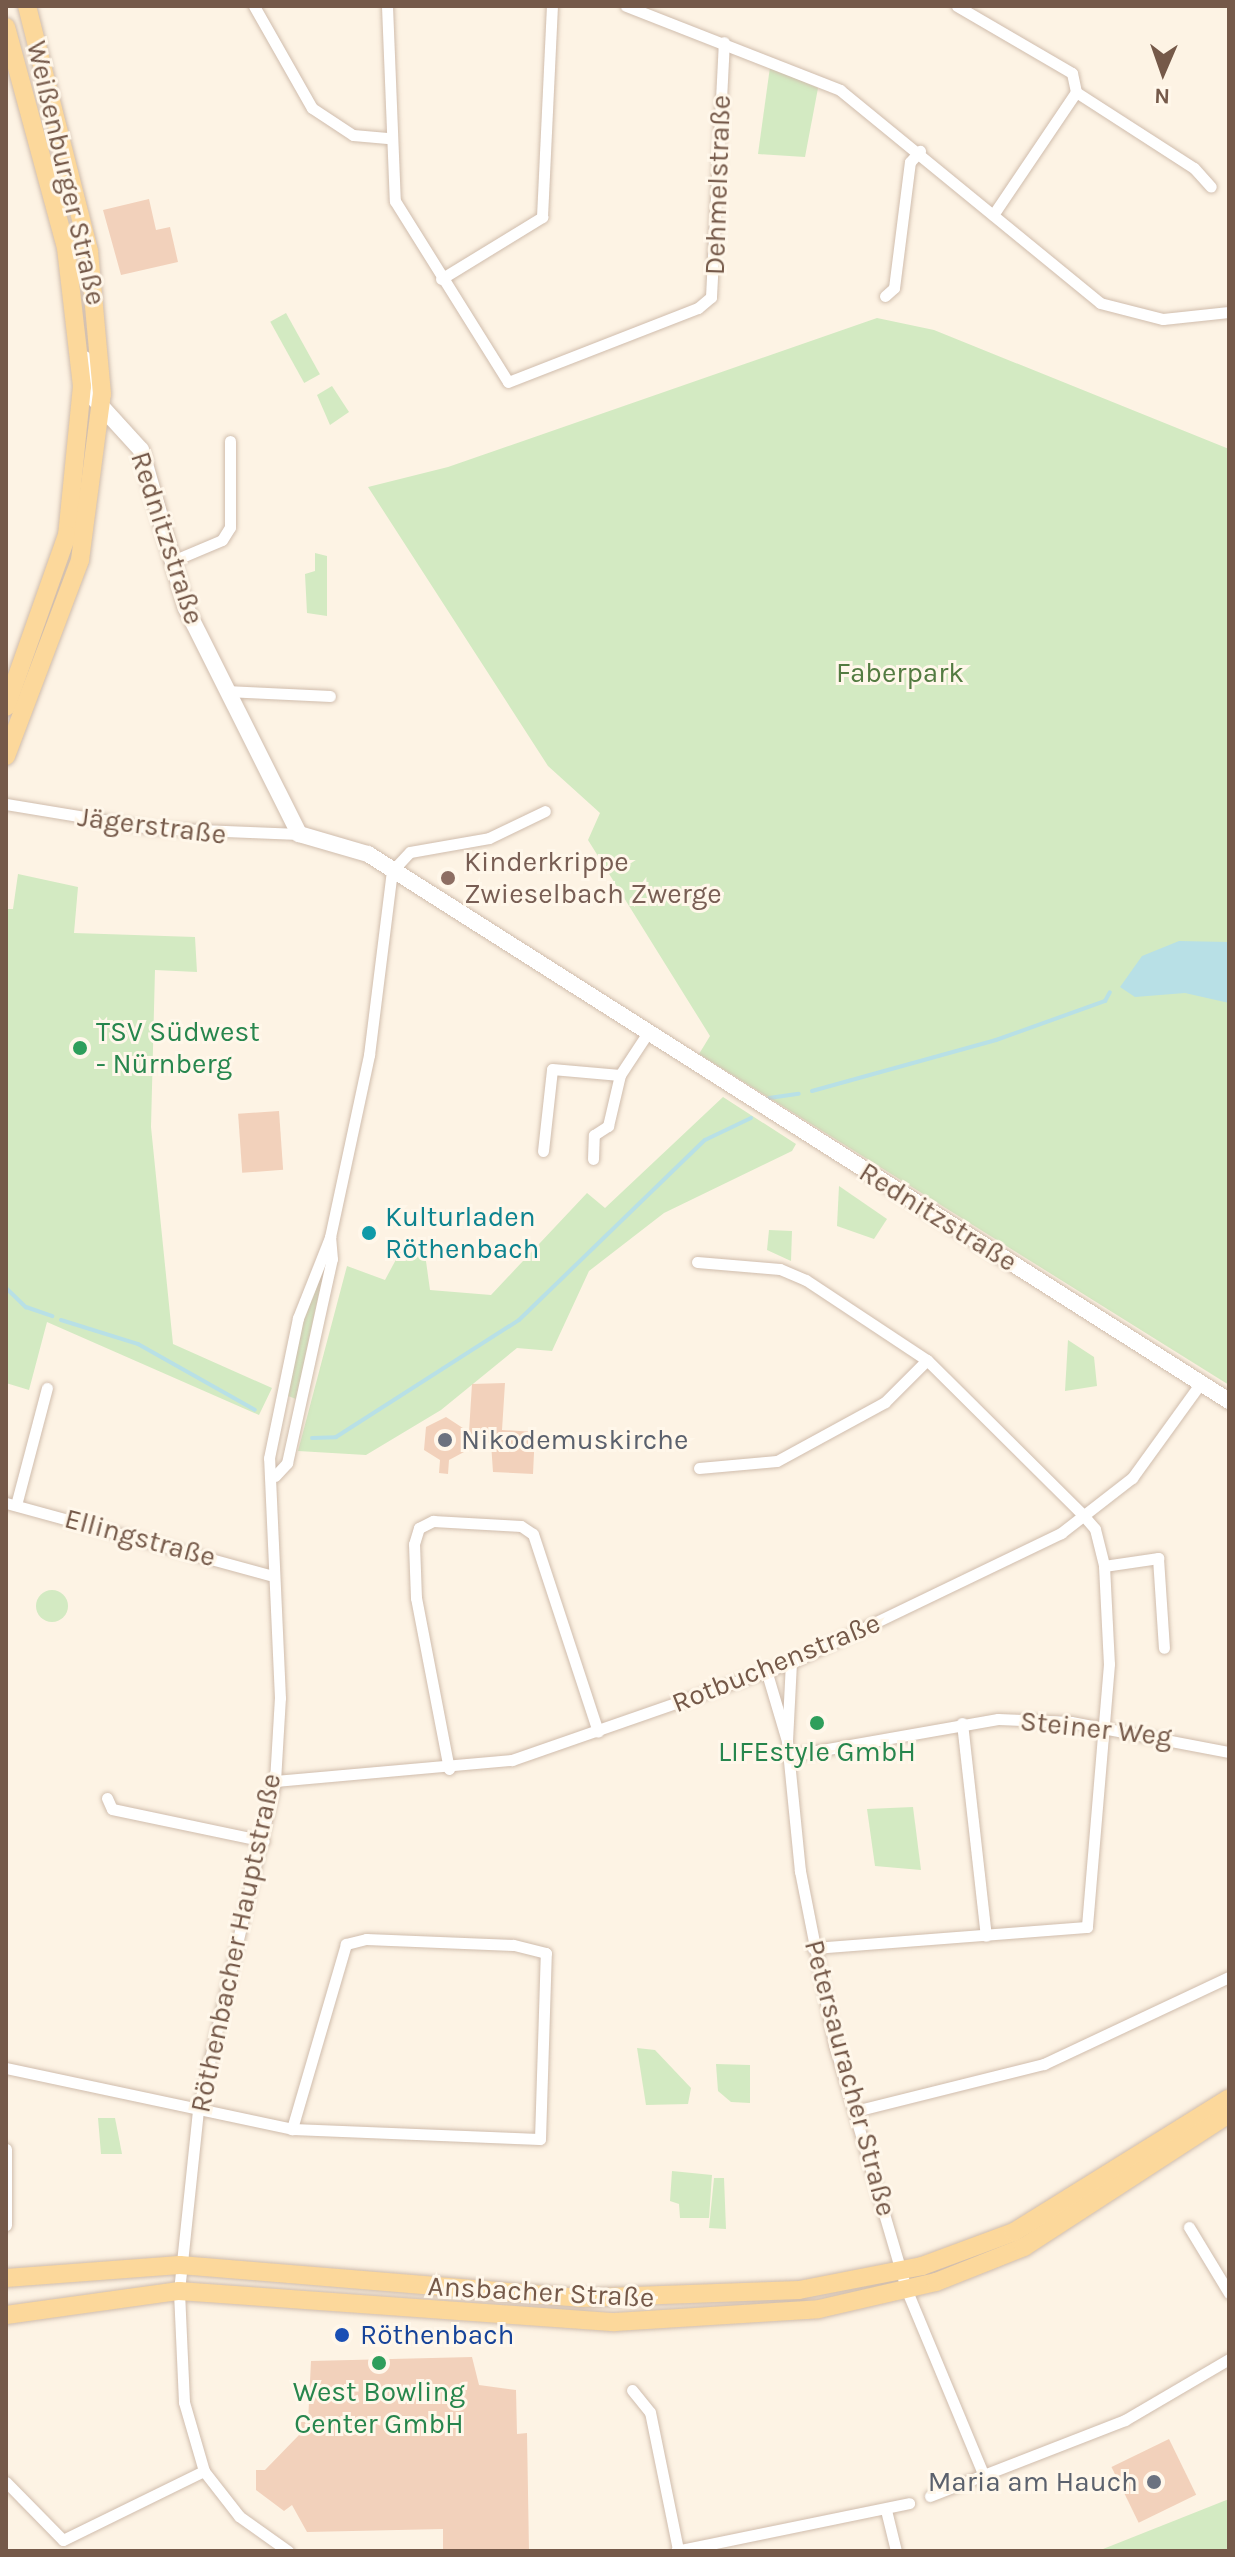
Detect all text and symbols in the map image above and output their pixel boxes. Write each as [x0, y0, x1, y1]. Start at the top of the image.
north arrow [1123, 32, 1203, 112]
street label: Weißenburger Straße [19, 38, 113, 308]
text: N [1154, 83, 1171, 109]
street label: Dehmelstraße [698, 94, 738, 276]
street label: Rednitzstraße [123, 447, 211, 629]
park label: Faberpark [836, 656, 964, 690]
street label: Jägerstraße [76, 800, 228, 852]
place label: Kinderkrippe Zwieselbach Zwerge [464, 845, 722, 911]
marker: Kinderkrippe Zwieselbach Zwerge [439, 869, 457, 887]
place label: TSV Südwest - Nürnberg [96, 1015, 260, 1081]
marker: TSV Südwest - Nürnberg [71, 1039, 89, 1057]
street label: Rednitzstraße [853, 1155, 1023, 1279]
place label: Kulturladen Röthenbach [385, 1200, 540, 1266]
marker: Kulturladen Röthenbach [360, 1224, 378, 1242]
place label: Nikodemuskirche [461, 1423, 688, 1457]
marker: Nikodemuskirche [436, 1431, 454, 1449]
street label: Ellingstraße [61, 1502, 219, 1574]
street label: Rotbuchenstraße [667, 1606, 885, 1720]
street label: Steiner Weg [1018, 1704, 1174, 1754]
marker: LIFEstyle GmbH [808, 1714, 826, 1732]
place label: LIFEstyle GmbH [718, 1735, 916, 1769]
street label: Röthenbacher Hauptstraße [184, 1770, 288, 2116]
street label: Petersauracher Straße [797, 1936, 903, 2220]
street label: Ansbacher Straße [427, 2269, 655, 2315]
place label: Röthenbach [360, 2318, 515, 2352]
marker: Röthenbach [331, 2324, 353, 2346]
marker: West Bowling Center GmbH [370, 2354, 388, 2372]
place label: West Bowling Center GmbH [293, 2375, 465, 2441]
place label: Maria am Hauch [928, 2465, 1138, 2499]
marker: Maria am Hauch [1145, 2473, 1163, 2491]

